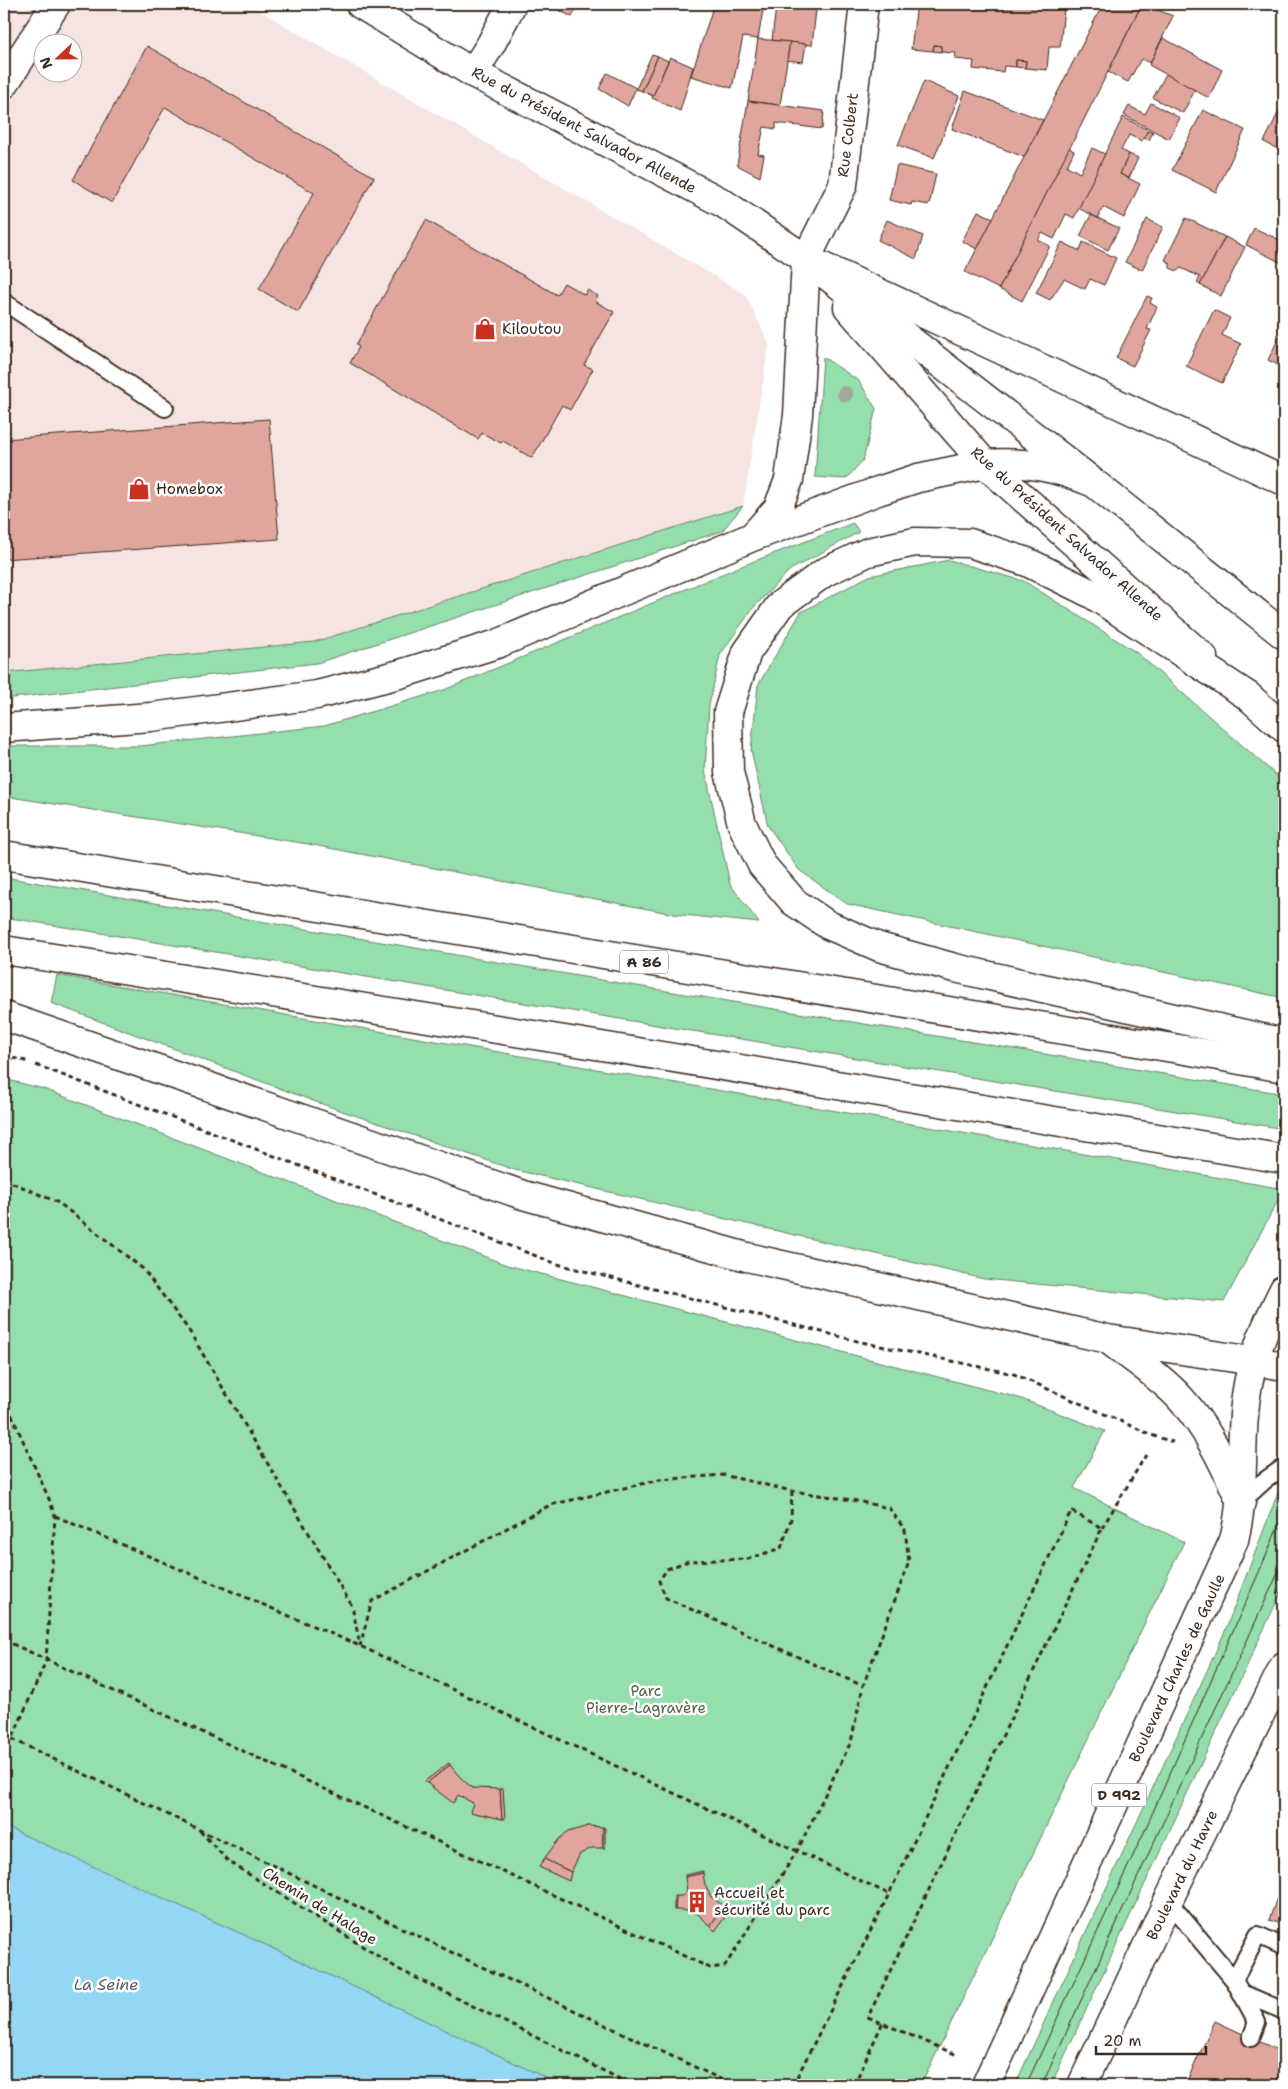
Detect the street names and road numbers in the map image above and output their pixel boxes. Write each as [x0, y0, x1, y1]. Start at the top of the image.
street label: Rue du Président Salvador Allende [468, 62, 700, 198]
street label: Rue Colbert [833, 92, 863, 178]
street label: Rue du Président Salvador Allende [967, 442, 1167, 626]
road number: A 86 [620, 950, 668, 974]
street label: Boulevard Charles de Gaulle [1124, 1570, 1230, 1766]
road number: D 992 [1092, 1784, 1146, 1806]
street label: Boulevard du Havre [1142, 1807, 1222, 1943]
street label: Chemin de Halage [259, 1863, 381, 1949]

